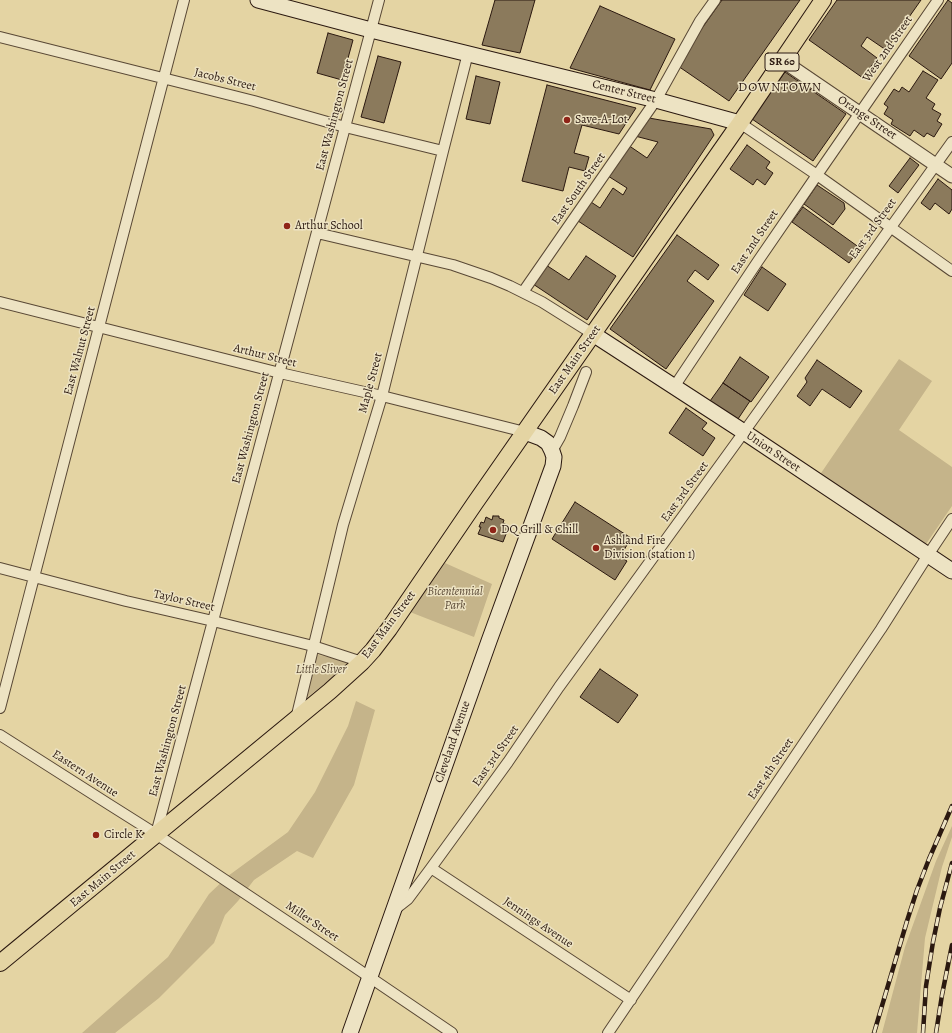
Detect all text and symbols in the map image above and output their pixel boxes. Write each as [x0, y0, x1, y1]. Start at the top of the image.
street label: West 2nd Street [860, 13, 916, 85]
road number: SR 60 [765, 53, 799, 71]
street label: East Washington Street [313, 58, 357, 172]
street label: Jacobs Street [193, 65, 257, 95]
street label: Center Street [591, 77, 657, 107]
district label: DOWNTOWN [738, 80, 822, 96]
street label: Orange Street [835, 93, 899, 143]
place label: Save-A-Lot [575, 113, 628, 127]
marker: Save-A-Lot [562, 115, 572, 125]
street label: East South Street [549, 150, 609, 228]
street label: East 3rd Street [846, 196, 900, 262]
street label: East 2nd Street [728, 207, 782, 277]
place label: Arthur School [295, 219, 363, 233]
marker: Arthur School [282, 221, 292, 231]
street label: East Walnut Street [61, 305, 99, 397]
street label: East Main Street [546, 323, 604, 397]
street label: Arthur Street [232, 341, 298, 371]
street label: Maple Street [356, 351, 386, 415]
street label: East Washington Street [229, 371, 273, 485]
street label: Union Street [743, 429, 803, 475]
street label: East 3rd Street [658, 459, 712, 525]
place label: DQ Grill & Chill [501, 523, 578, 537]
marker: DQ Grill & Chill [488, 525, 498, 535]
place label: Ashland Fire Division (station 1) [604, 534, 695, 562]
marker: Ashland Fire Division (station 1) [591, 543, 601, 553]
park label: Bicentennial Park [427, 585, 483, 613]
street label: Taylor Street [152, 587, 216, 615]
street label: East Main Street [359, 588, 419, 662]
park label: Little Sliver [296, 663, 346, 677]
street label: East Washington Street [146, 684, 190, 798]
street label: Cleveland Avenue [432, 699, 474, 785]
street label: East 3rd Street [470, 723, 522, 789]
street label: East 4th Street [745, 735, 797, 803]
street label: Eastern Avenue [49, 747, 121, 801]
place label: Circle K [104, 828, 142, 842]
marker: Circle K [91, 830, 101, 840]
street label: East Main Street [67, 847, 139, 911]
street label: Jennings Avenue [500, 894, 576, 952]
street label: Miller Street [283, 899, 341, 945]

